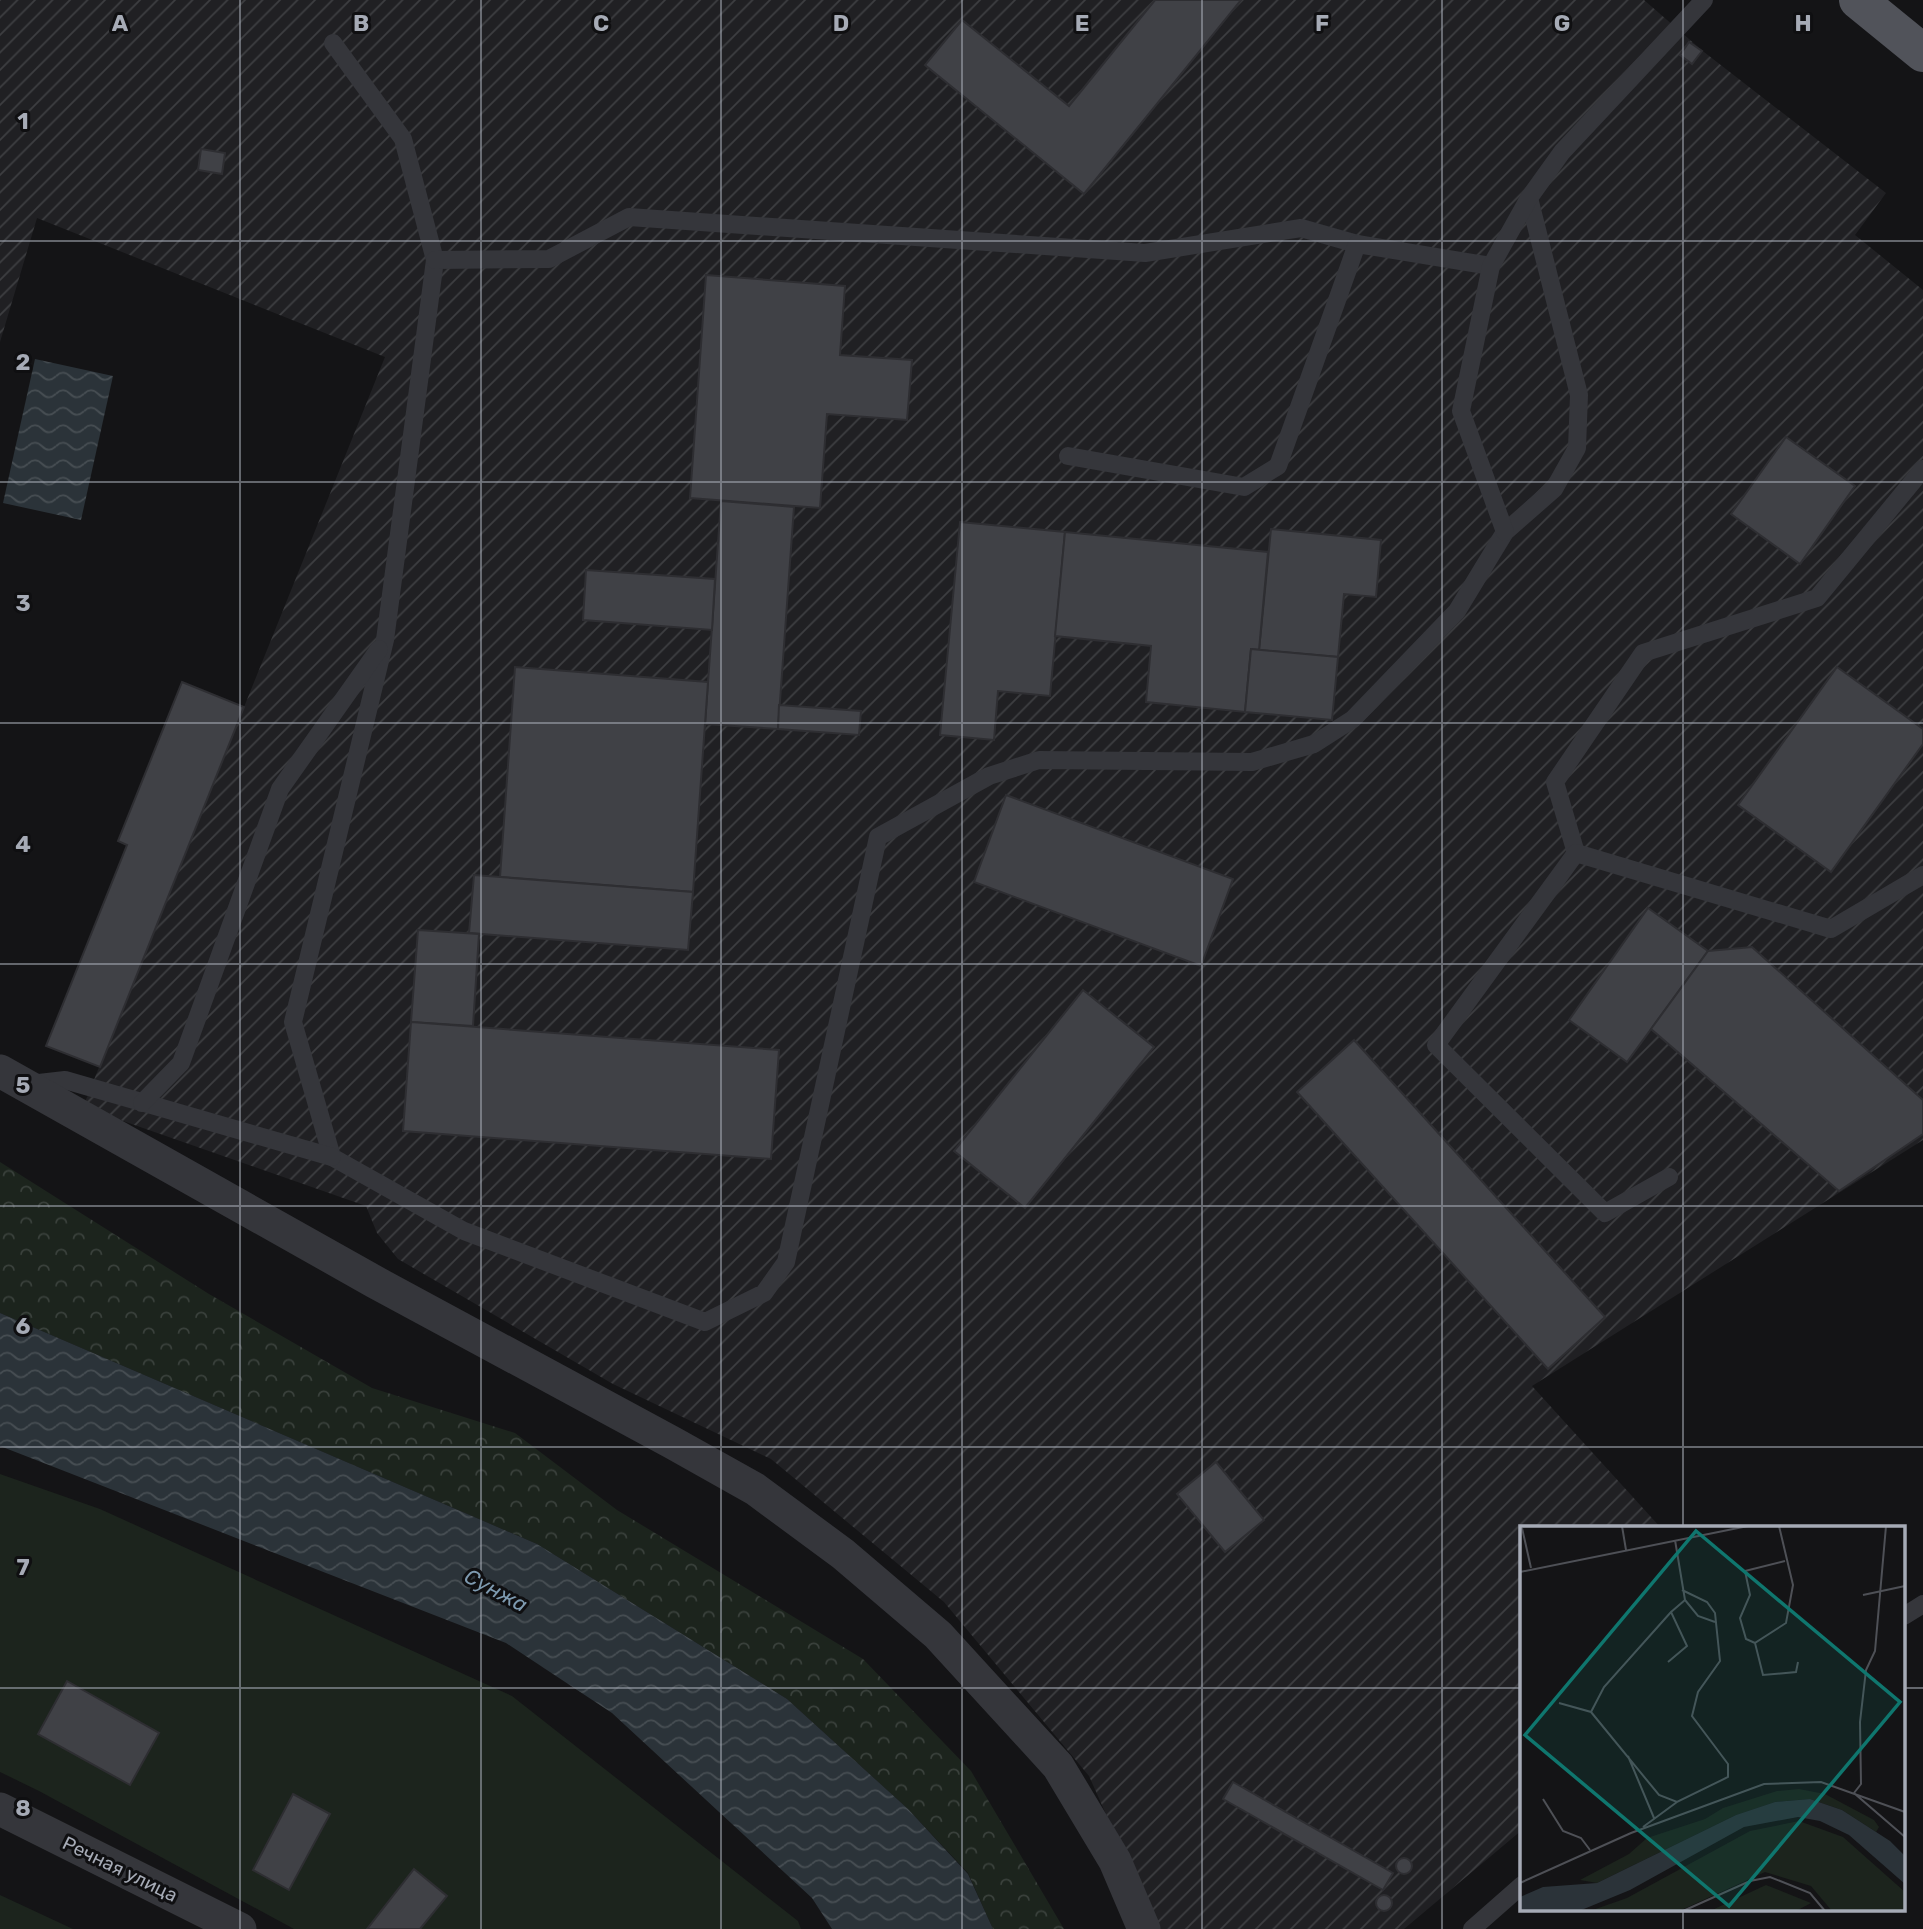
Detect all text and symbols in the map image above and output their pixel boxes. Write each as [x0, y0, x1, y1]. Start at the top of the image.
text: A [112, 9, 129, 37]
text: B [353, 9, 369, 37]
text: C [593, 9, 609, 37]
text: D [833, 9, 849, 37]
text: E [1075, 9, 1089, 37]
text: F [1315, 9, 1329, 37]
text: G [1554, 9, 1570, 37]
text: H [1794, 9, 1812, 37]
text: 1 [17, 107, 29, 135]
text: 2 [16, 348, 30, 376]
text: 3 [15, 589, 31, 617]
text: 4 [15, 830, 31, 858]
text: 5 [16, 1071, 31, 1099]
text: 6 [16, 1312, 31, 1340]
inset map [1520, 1526, 1906, 1912]
text: 7 [16, 1553, 30, 1581]
water label: Сунжа [460, 1563, 532, 1617]
text: 8 [15, 1794, 31, 1822]
street label: Речная улица [59, 1831, 181, 1907]

